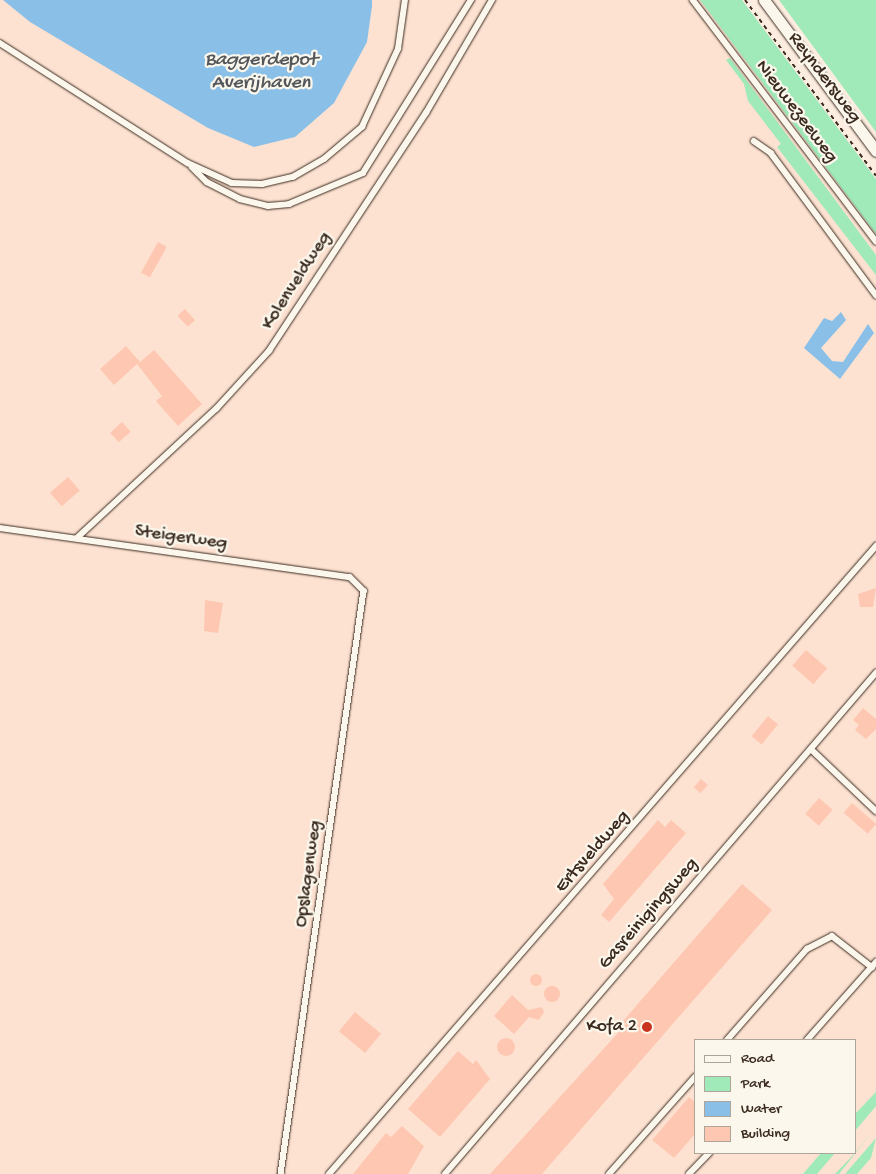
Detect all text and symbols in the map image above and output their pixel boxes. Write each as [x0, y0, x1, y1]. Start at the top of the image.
street label: Reyndersweg [782, 28, 866, 128]
water label: Baggerdepot Averijhaven [205, 49, 317, 96]
street label: Nieuwezeeweg [750, 56, 842, 168]
street label: Kolenveldweg [257, 228, 337, 334]
street label: Steigerweg [133, 520, 229, 556]
street label: Ertsveldweg [551, 806, 635, 898]
street label: Opslagenweg [290, 819, 328, 929]
street label: Gasreinigingsweg [594, 854, 704, 974]
place label: Kofa 2 [586, 1016, 637, 1038]
marker: Kofa 2 [641, 1021, 653, 1033]
legend [694, 1039, 856, 1154]
text: Road [741, 1050, 774, 1068]
text: Park [741, 1075, 770, 1093]
text: Water [741, 1100, 781, 1118]
text: Building [741, 1125, 790, 1143]

